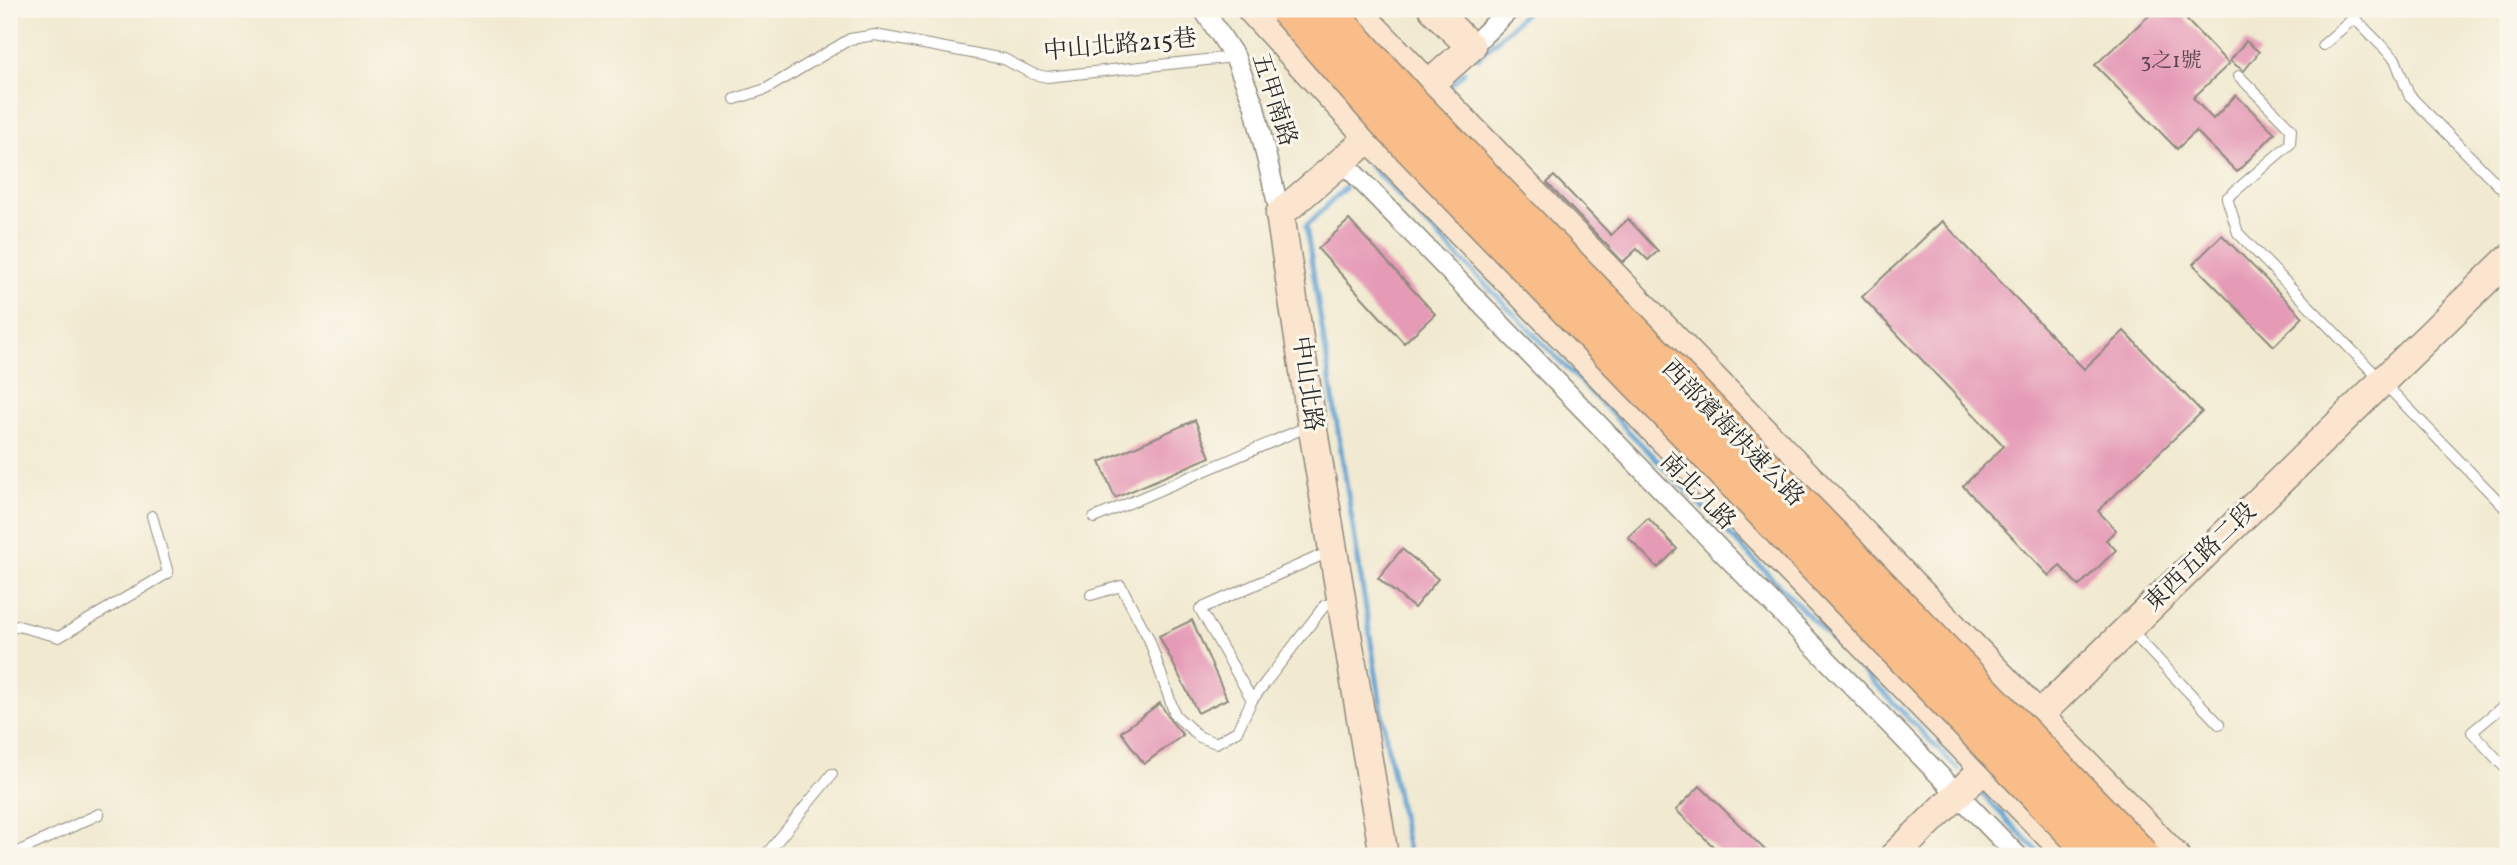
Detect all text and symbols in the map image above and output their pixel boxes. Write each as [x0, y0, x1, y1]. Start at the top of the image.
street label: 中山北路215巷 [1042, 22, 1198, 70]
house number: 3之1號 [2141, 47, 2201, 76]
street label: 五甲南路 [1242, 49, 1304, 151]
street label: 中山北路 [1282, 334, 1330, 434]
street label: 西部濱海快速公路 [1653, 353, 1811, 515]
street label: 南北九路 [1651, 446, 1743, 538]
street label: 東西五路二段 [2137, 496, 2265, 620]

